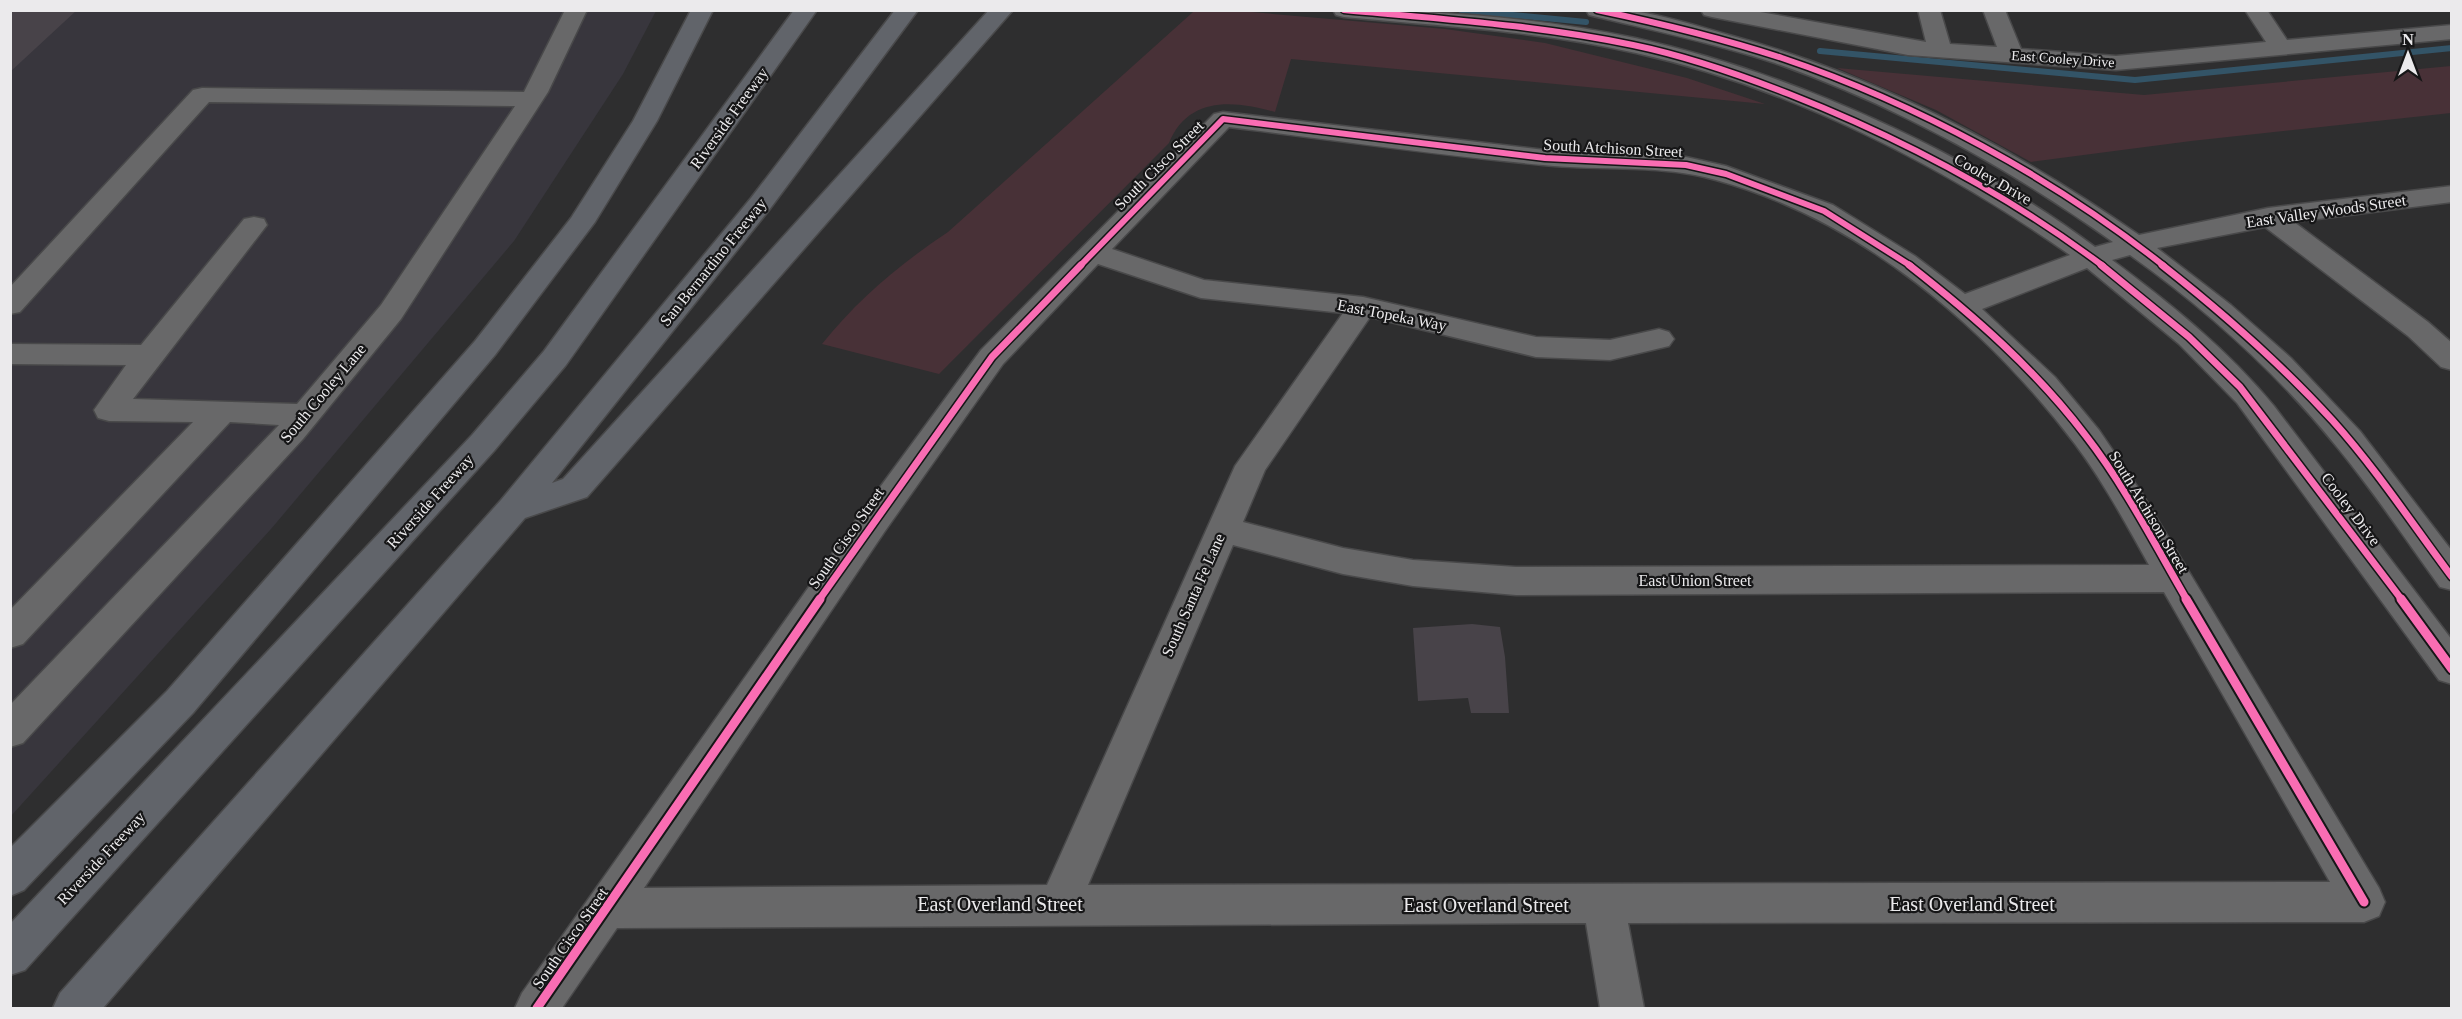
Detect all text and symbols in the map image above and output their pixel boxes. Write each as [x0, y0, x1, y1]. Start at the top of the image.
north arrow [2378, 24, 2438, 84]
text: N [2402, 31, 2414, 48]
street label: East Cooley Drive [2011, 48, 2115, 70]
street label: Riverside Freeway [687, 64, 772, 172]
street label: South Cisco Street [1111, 116, 1208, 213]
street label: South Atchison Street [1543, 136, 1684, 160]
street label: Cooley Drive [1951, 150, 2035, 209]
street label: East Valley Woods Street [2245, 191, 2408, 232]
street label: San Bernardino Freeway [656, 195, 770, 330]
street label: East Topeka Way [1336, 296, 1448, 335]
street label: South Cooley Lane [277, 340, 370, 446]
street label: South Atchison Street [2106, 448, 2193, 577]
street label: Riverside Freeway [383, 451, 477, 552]
street label: Cooley Drive [2317, 469, 2384, 549]
street label: South Cisco Street [805, 484, 887, 592]
street label: South Santa Fe Lane [1158, 531, 1228, 659]
street label: East Union Street [1639, 572, 1752, 589]
street label: Riverside Freeway [54, 808, 149, 909]
street label: South Cisco Street [529, 884, 611, 992]
street label: East Overland Street [917, 893, 1083, 915]
street label: East Overland Street [1889, 893, 2055, 915]
street label: East Overland Street [1403, 894, 1569, 916]

